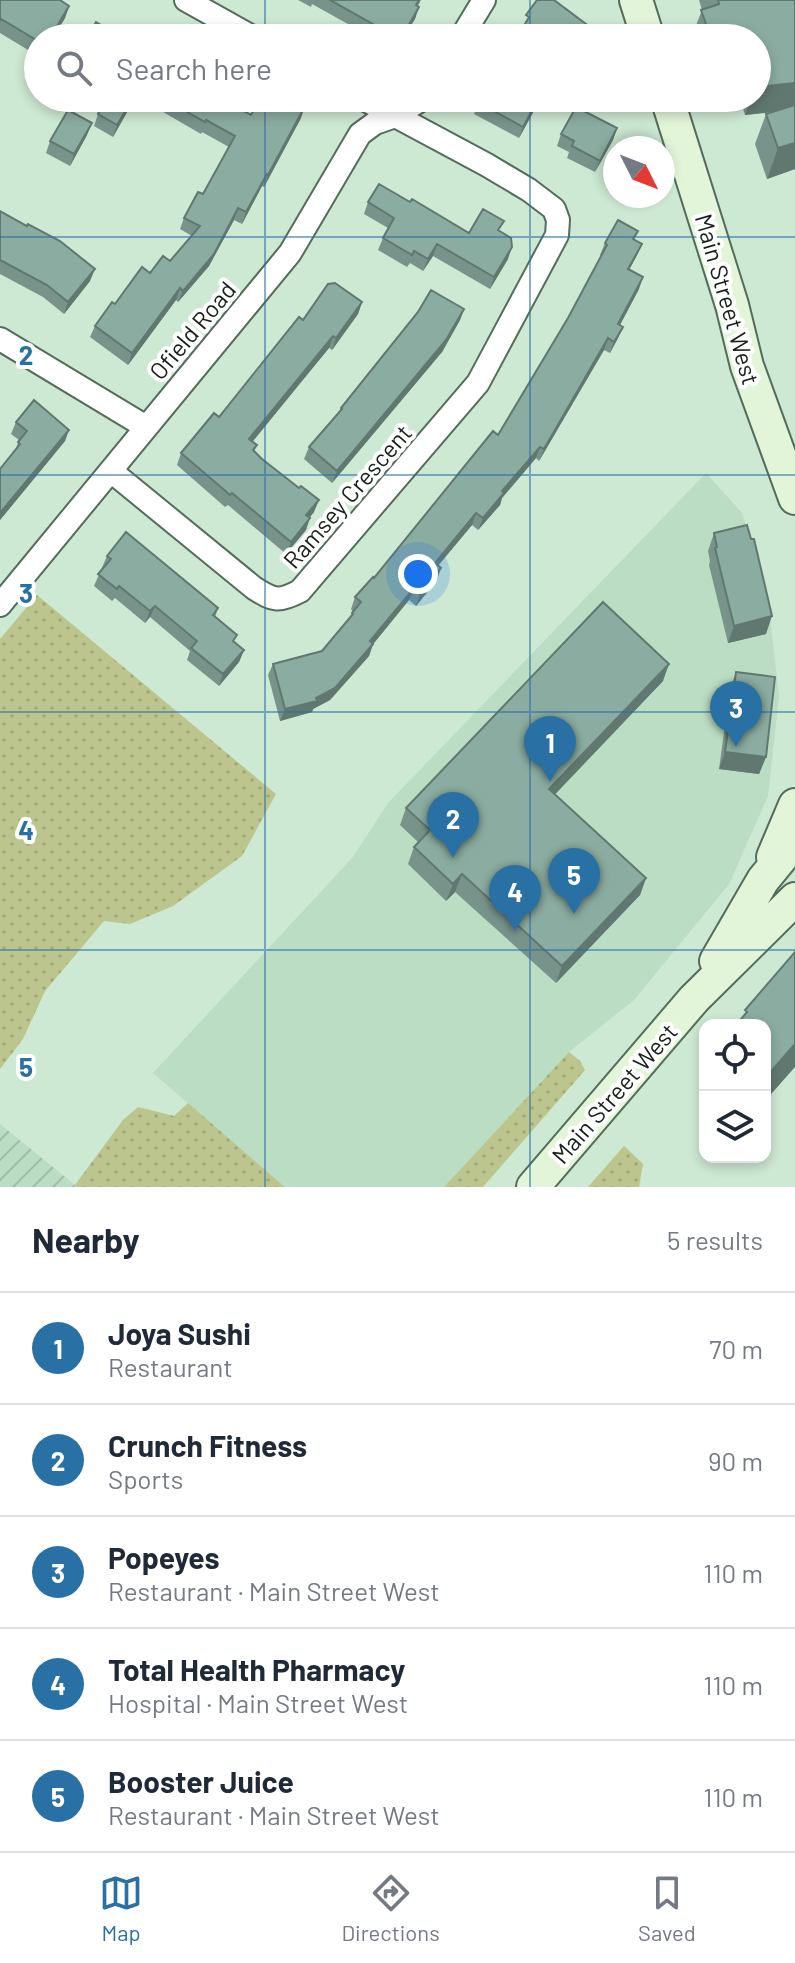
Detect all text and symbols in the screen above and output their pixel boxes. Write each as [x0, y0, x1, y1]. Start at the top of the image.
search box [24, 24, 771, 112]
icon: search [52, 46, 96, 90]
text: Search here [116, 50, 272, 86]
north arrow [603, 136, 675, 208]
street label: Main Street West [690, 210, 766, 388]
street label: Ofield Road [143, 275, 241, 385]
text: 2 [19, 339, 33, 370]
street label: Ramsey Crescent [277, 418, 417, 574]
your location [398, 554, 438, 594]
text: 3 [19, 577, 33, 608]
pin: 3 [710, 681, 762, 747]
pin: 1 [524, 716, 576, 782]
pin: 2 [427, 792, 479, 858]
text: 4 [18, 814, 34, 845]
pin: 5 [548, 848, 600, 914]
pin: 4 [489, 865, 541, 931]
street label: Main Street West [545, 1017, 683, 1169]
map controls [699, 1019, 771, 1163]
button: locate [699, 1019, 771, 1091]
text: 5 [19, 1051, 33, 1082]
button: layers [699, 1091, 771, 1163]
text: Nearby [32, 1219, 140, 1260]
text: 5 results [667, 1224, 763, 1255]
text: Joya Sushi [108, 1315, 251, 1351]
text: 1 [53, 1333, 63, 1364]
text: 70 m [709, 1333, 763, 1364]
text: Restaurant [108, 1351, 233, 1382]
text: Crunch Fitness [108, 1427, 307, 1463]
text: 2 [51, 1445, 65, 1476]
text: 90 m [708, 1445, 763, 1476]
text: Sports [108, 1463, 183, 1494]
text: Popeyes [108, 1539, 220, 1575]
text: 3 [51, 1557, 65, 1588]
text: 110 m [703, 1557, 763, 1588]
text: Restaurant · Main Street West [108, 1575, 440, 1606]
text: Total Health Pharmacy [108, 1651, 405, 1687]
text: 4 [50, 1669, 66, 1700]
text: 110 m [703, 1669, 763, 1700]
text: Hospital · Main Street West [108, 1687, 408, 1718]
text: Booster Juice [108, 1763, 294, 1799]
text: 5 [51, 1781, 65, 1812]
text: 110 m [703, 1781, 763, 1812]
text: Restaurant · Main Street West [108, 1799, 440, 1830]
tab: Map [99, 1871, 143, 1945]
tab: Directions [341, 1871, 440, 1945]
tab: Saved [638, 1871, 696, 1945]

